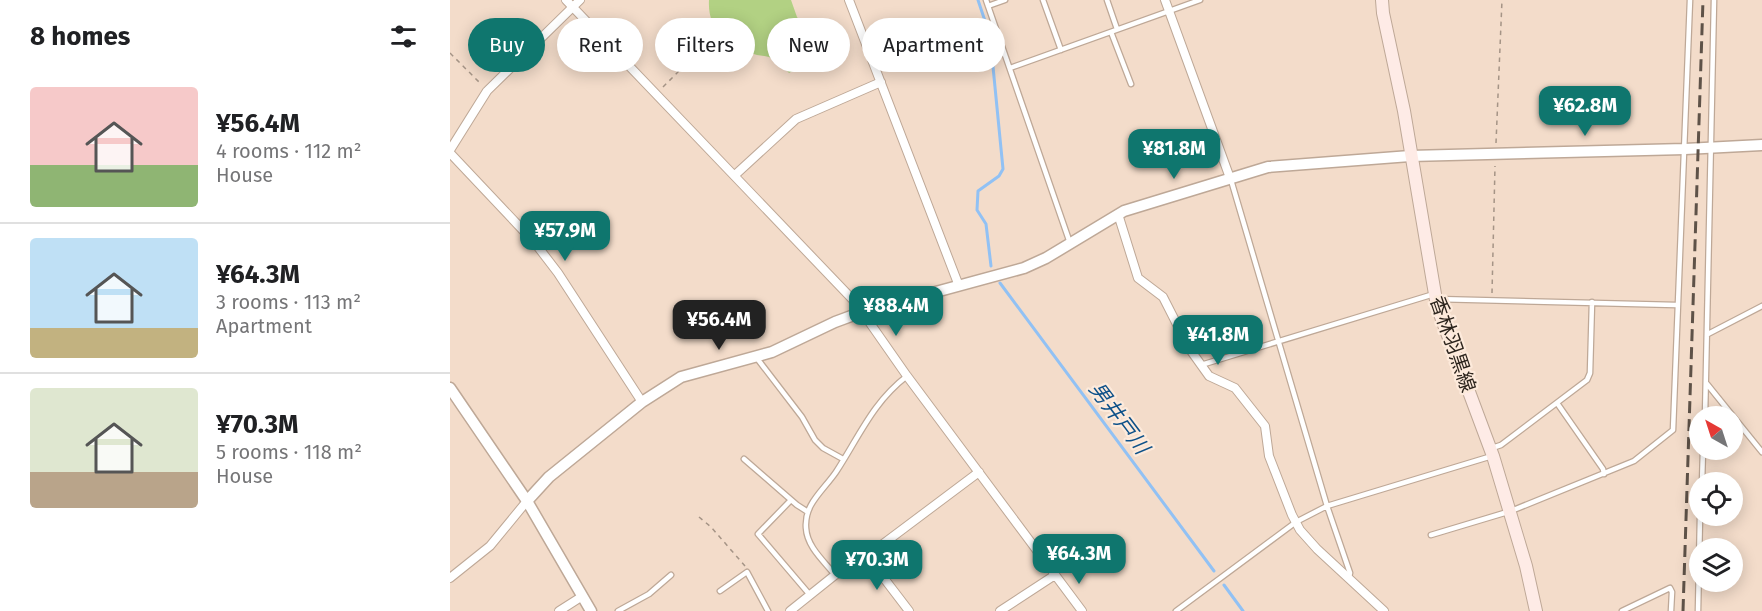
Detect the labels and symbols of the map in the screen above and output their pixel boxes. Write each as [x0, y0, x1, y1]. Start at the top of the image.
pin: ¥62.8M [1536, 86, 1634, 137]
pin: ¥81.8M [1125, 129, 1223, 180]
pin: ¥57.9M [516, 211, 614, 262]
pin: ¥88.4M [847, 286, 945, 337]
street label: 香林羽黒線 [1425, 293, 1481, 395]
pin: ¥56.4M [670, 300, 768, 351]
pin: ¥41.8M [1169, 315, 1267, 366]
water label: 男井戸川 [1083, 377, 1156, 461]
north arrow [1689, 406, 1743, 460]
pin: ¥64.3M [1030, 534, 1128, 585]
pin: ¥70.3M [828, 540, 926, 591]

